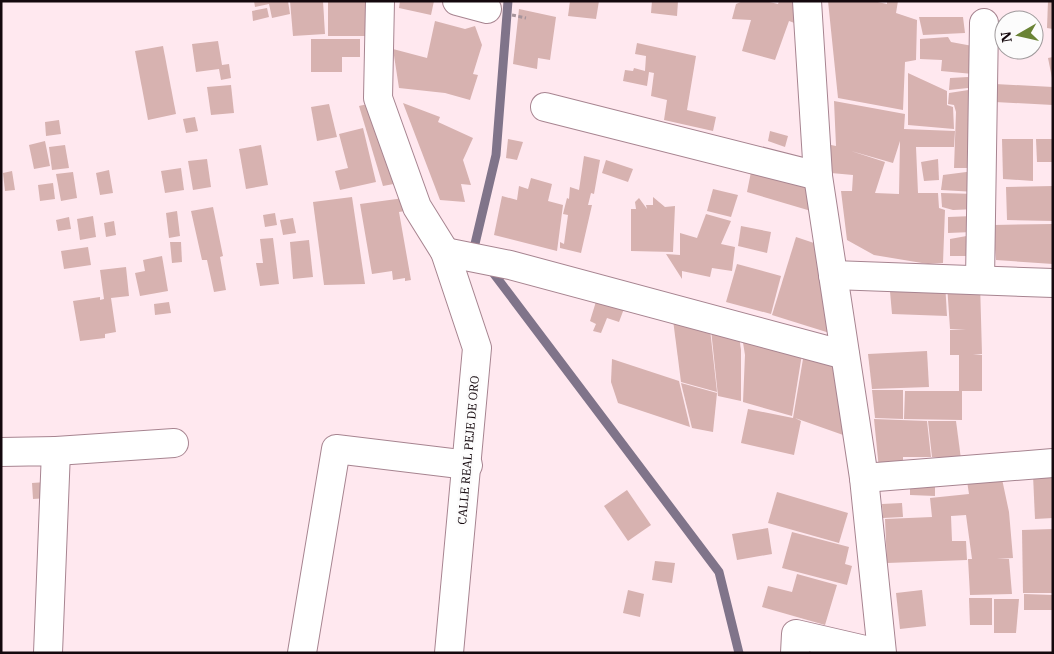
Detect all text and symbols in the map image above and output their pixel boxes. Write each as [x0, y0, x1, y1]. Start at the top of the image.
north arrow [994, 10, 1044, 60]
text: N [996, 30, 1016, 44]
street label: CALLE REAL PEJE DE ORO [454, 375, 482, 525]

